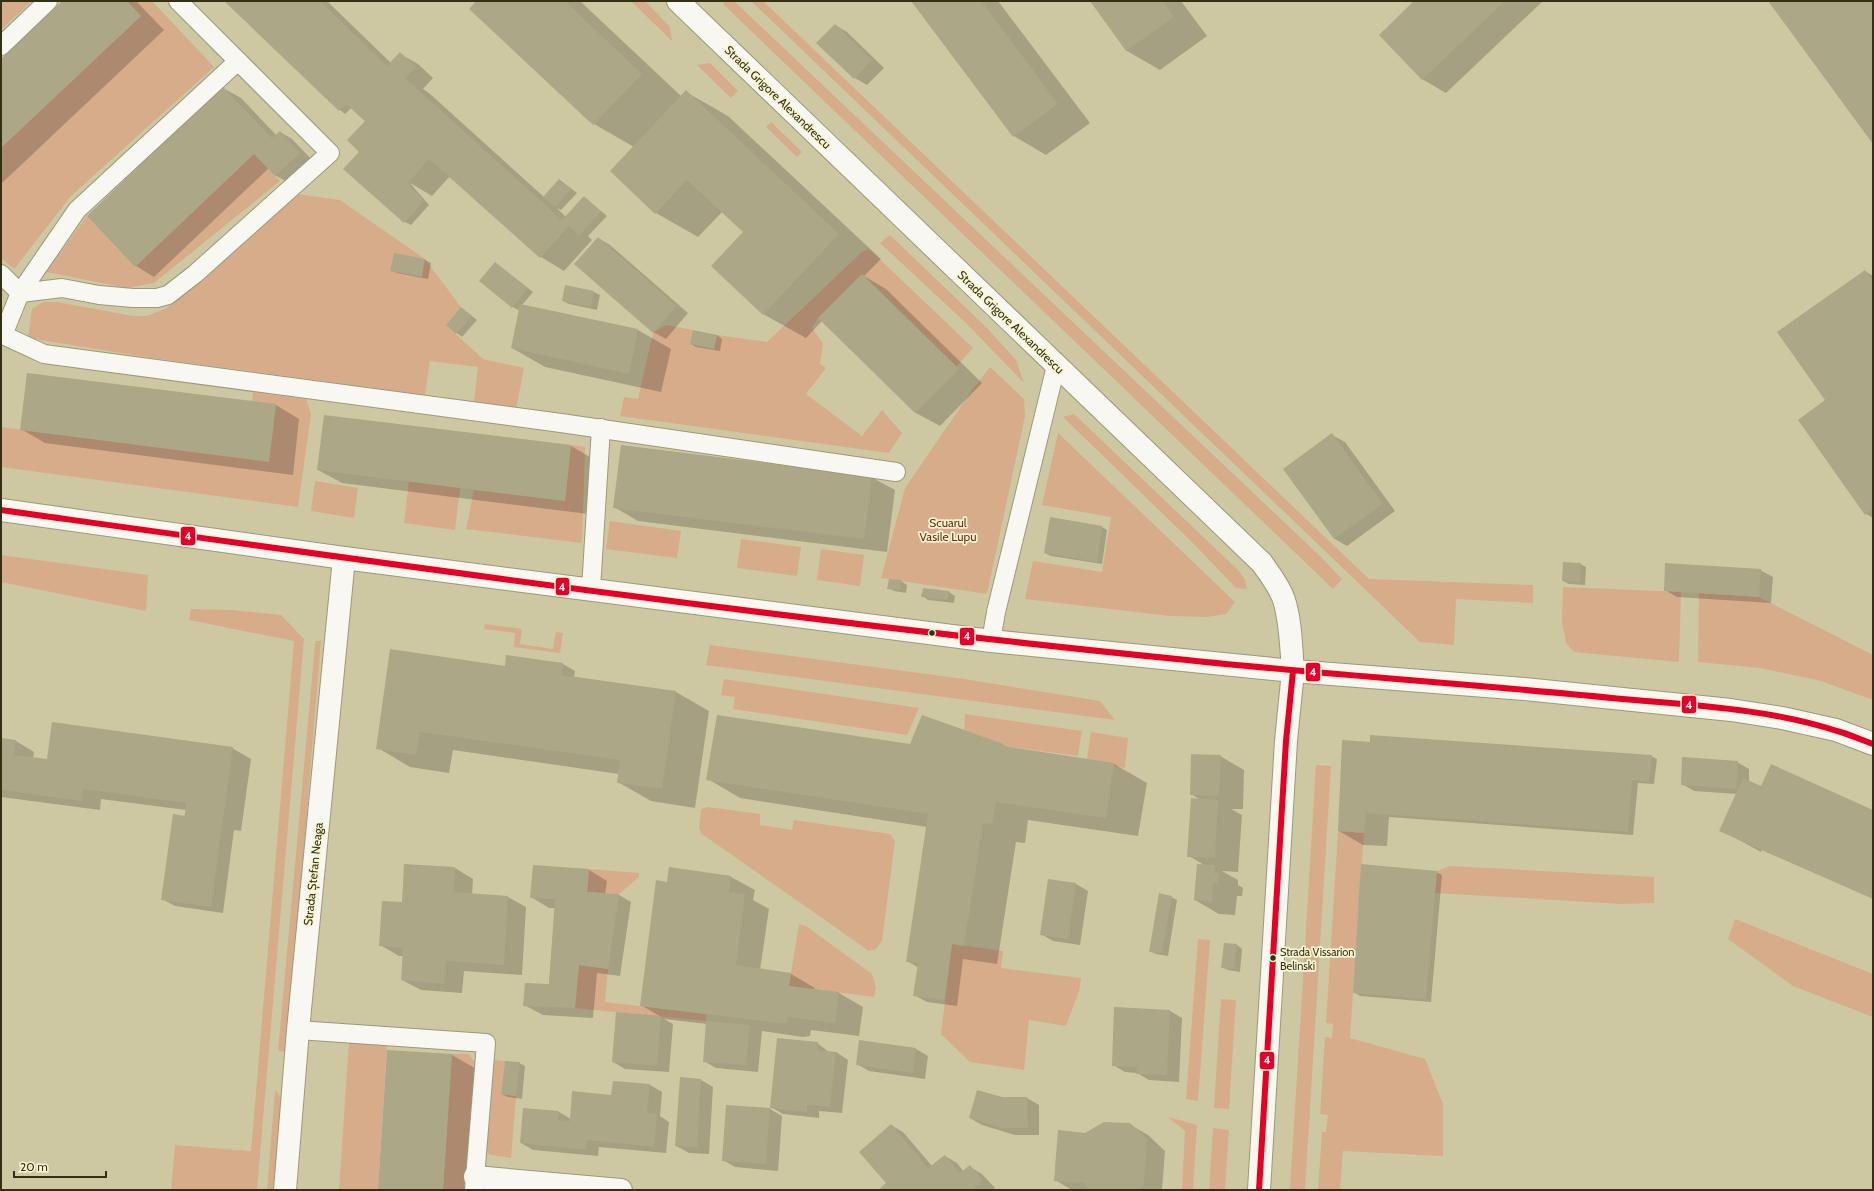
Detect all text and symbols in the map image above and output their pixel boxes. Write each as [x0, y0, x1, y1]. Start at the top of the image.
street label: Strada Grigore Alexandrescu [722, 42, 834, 152]
street label: Strada Grigore Alexandrescu [955, 267, 1067, 377]
park label: Scuarul Vasile Lupu [920, 515, 976, 544]
line badge: 4 [180, 526, 196, 546]
text: 4 [185, 529, 192, 543]
line badge: 4 [555, 577, 570, 596]
text: 4 [559, 580, 566, 594]
line badge: 4 [959, 627, 975, 646]
unlabelled marker [927, 628, 937, 638]
text: 4 [964, 629, 971, 643]
line badge: 4 [1305, 662, 1321, 682]
text: 4 [1310, 665, 1317, 679]
line badge: 4 [1681, 695, 1697, 714]
text: 4 [1686, 698, 1693, 712]
street label: Strada Ștefan Neaga [300, 821, 327, 926]
place label: Strada Vissarion Belinski [1280, 945, 1354, 973]
marker: Strada Vissarion Belinski [1268, 953, 1278, 963]
line badge: 4 [1259, 1051, 1275, 1070]
text: 4 [1264, 1053, 1271, 1067]
scale bar [14, 1153, 106, 1179]
text: 20 m [20, 1159, 48, 1174]

